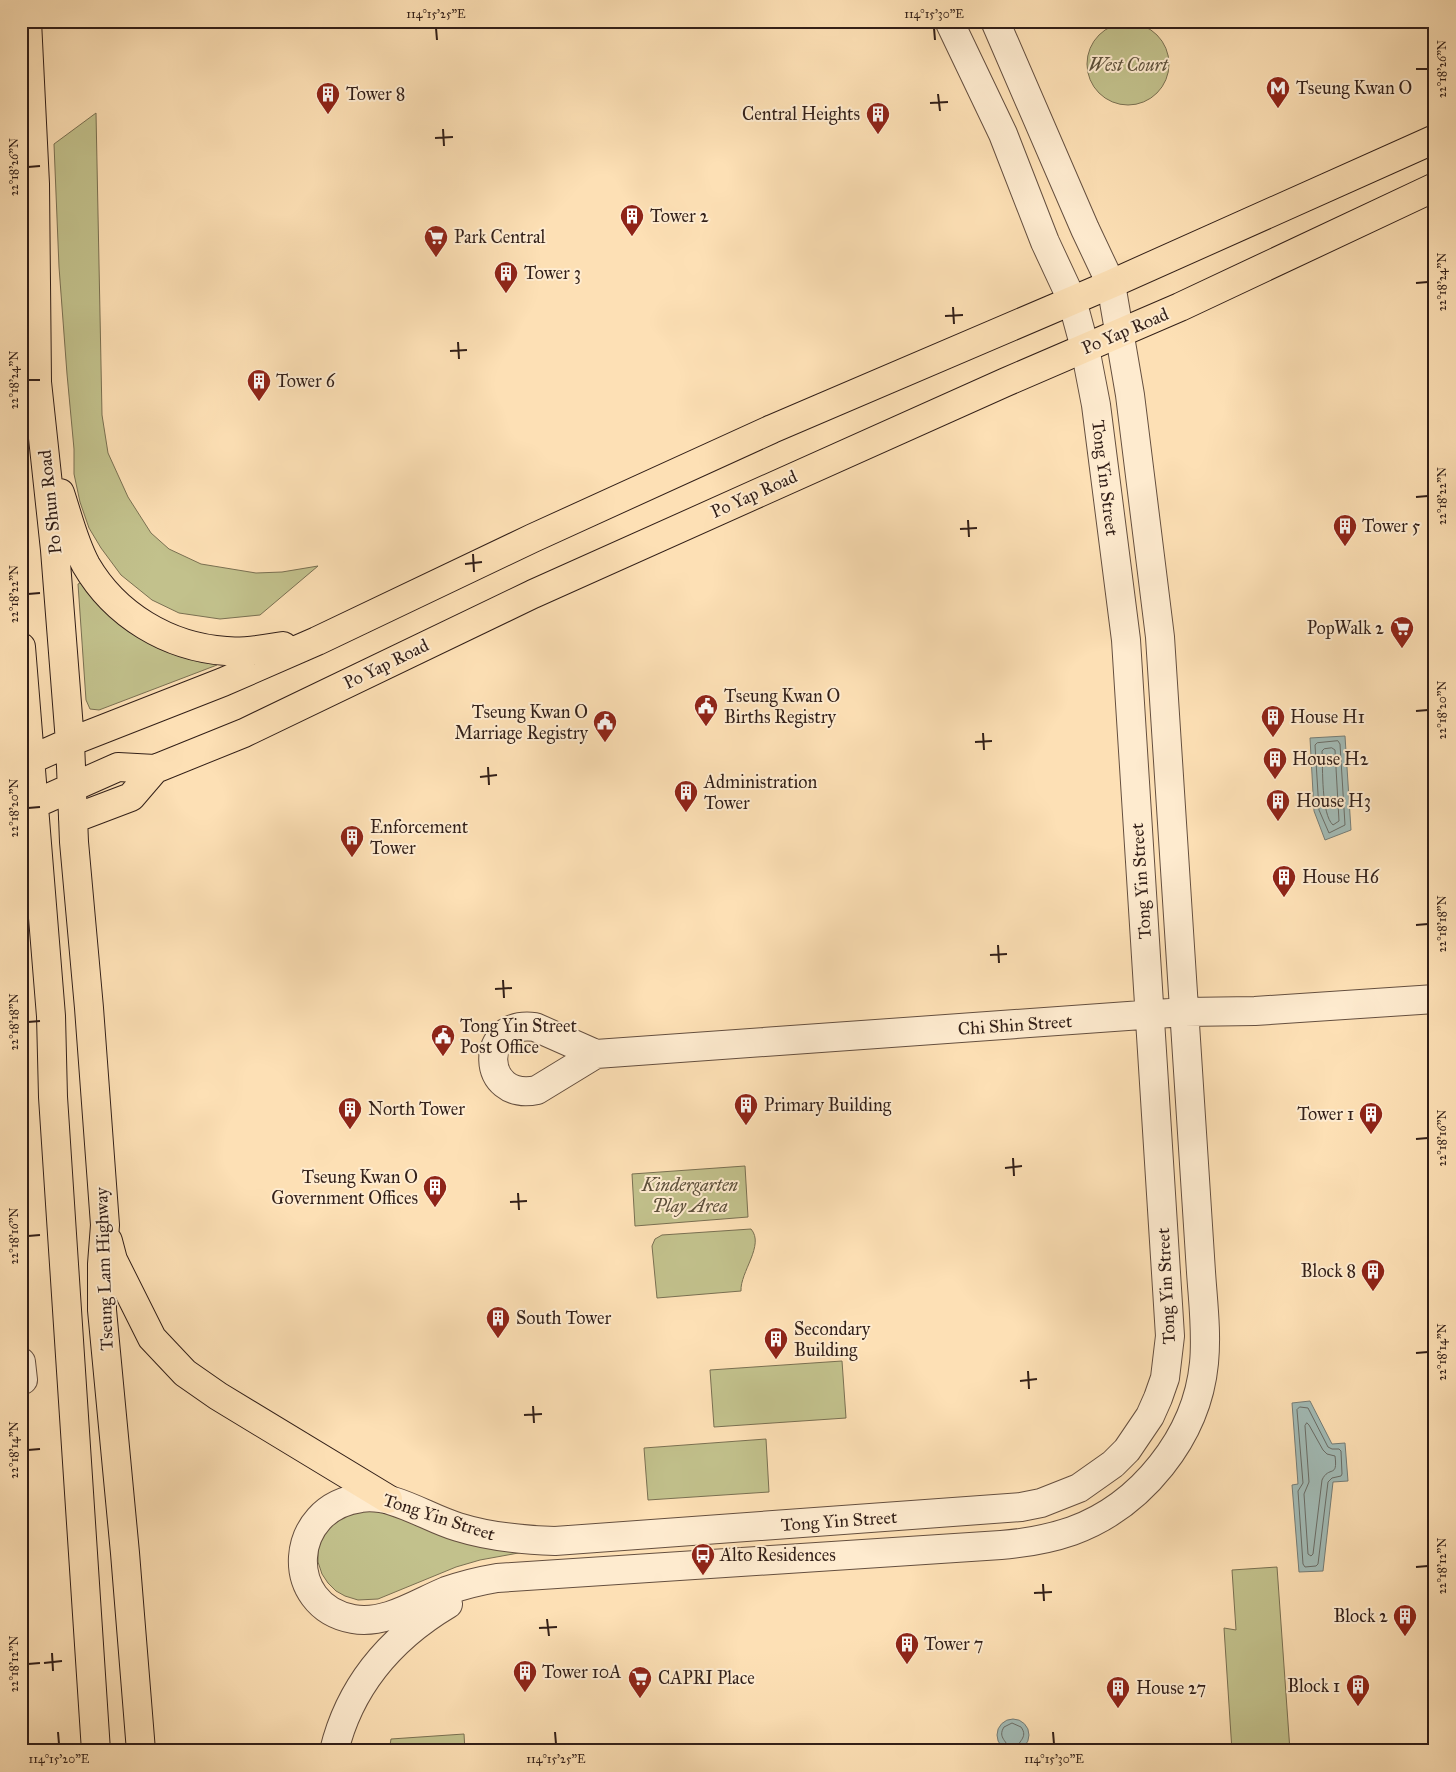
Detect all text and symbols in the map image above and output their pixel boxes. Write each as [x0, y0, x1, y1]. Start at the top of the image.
text: 114°15'25"E [406, 7, 466, 21]
text: 114°15'30"E [904, 7, 964, 21]
text: 22°18'26"N [1435, 40, 1449, 98]
park label: West Court [1088, 54, 1169, 76]
metro station icon: Tseung Kwan O [1265, 75, 1291, 109]
place label: Tseung Kwan O [1296, 77, 1412, 100]
building icon: Tower 8 [315, 81, 341, 115]
place label: Tower 8 [346, 83, 405, 105]
building icon: Central Heights [865, 101, 891, 135]
place label: Central Heights [742, 103, 860, 126]
text: 22°18'26"N [7, 138, 21, 196]
building icon: Tower 2 [619, 203, 645, 237]
place label: Tower 2 [650, 205, 709, 227]
supermarket icon: Park Central [423, 224, 449, 258]
place label: Park Central [454, 226, 546, 248]
text: 22°18'24"N [1435, 253, 1449, 311]
building icon: Tower 3 [493, 260, 519, 294]
place label: Tower 3 [524, 262, 581, 284]
street label: Po Yap Road [1078, 303, 1172, 359]
text: 22°18'24"N [7, 351, 21, 409]
building icon: Tower 6 [246, 368, 272, 402]
place label: Tower 6 [276, 370, 336, 392]
street label: Tong Yin Street [1086, 419, 1123, 538]
street label: Po Shun Road [34, 449, 66, 555]
street label: Po Yap Road [707, 465, 801, 523]
text: 22°18'22"N [1435, 467, 1449, 525]
building icon: Tower 5 [1332, 513, 1358, 547]
place label: Tower 5 [1362, 515, 1421, 537]
text: 22°18'22"N [7, 565, 21, 623]
supermarket icon: PopWalk 2 [1389, 615, 1415, 649]
place label: PopWalk 2 [1307, 617, 1384, 639]
street label: Po Yap Road [340, 634, 432, 694]
text: 22°18'20"N [1435, 681, 1449, 739]
place label: Tseung Kwan O Births Registry [724, 685, 840, 729]
public building icon: Tseung Kwan O Births Registry [693, 693, 719, 727]
place label: Tseung Kwan O Marriage Registry [455, 701, 589, 745]
building icon: House H1 [1260, 704, 1286, 738]
place label: House H1 [1290, 706, 1365, 728]
public building icon: Tseung Kwan O Marriage Registry [592, 709, 618, 743]
building icon: House H2 [1262, 746, 1288, 780]
place label: House H2 [1292, 748, 1369, 770]
place label: Administration Tower [703, 771, 818, 814]
text: 22°18'20"N [7, 779, 21, 837]
building icon: Administration Tower [673, 779, 699, 813]
building icon: House H3 [1265, 788, 1291, 822]
place label: House H3 [1296, 790, 1371, 812]
place label: Enforcement Tower [370, 816, 469, 859]
street label: Tong Yin Street [1126, 821, 1157, 940]
building icon: Enforcement Tower [339, 824, 365, 858]
building icon: House H6 [1271, 864, 1297, 898]
place label: House H6 [1302, 866, 1380, 888]
text: 22°18'18"N [1435, 895, 1449, 953]
text: 22°18'18"N [7, 993, 21, 1051]
street label: Chi Shin Street [957, 1010, 1074, 1040]
place label: Tong Yin Street Post Office [460, 1015, 577, 1058]
public building icon: Tong Yin Street Post Office [430, 1023, 456, 1057]
building icon: Primary Building [733, 1092, 759, 1126]
place label: Primary Building [764, 1094, 892, 1117]
building icon: North Tower [337, 1096, 363, 1130]
place label: North Tower [368, 1098, 465, 1120]
building icon: Tower 1 [1358, 1101, 1384, 1135]
place label: Tower 1 [1297, 1103, 1354, 1125]
text: 22°18'16"N [1435, 1110, 1449, 1166]
place label: Tseung Kwan O Government Offices [271, 1166, 418, 1209]
building icon: Tseung Kwan O Government Offices [422, 1174, 448, 1208]
park label: Kindergarten Play Area [641, 1174, 739, 1217]
street label: Tseung Lam Highway [90, 1186, 119, 1351]
text: 22°18'16"N [7, 1208, 21, 1264]
street label: Tong Yin Street [1152, 1226, 1181, 1345]
building icon: Block 8 [1360, 1258, 1386, 1292]
place label: Block 8 [1301, 1260, 1356, 1282]
building icon: South Tower [485, 1305, 511, 1339]
place label: South Tower [516, 1307, 611, 1329]
place label: Secondary Building [794, 1318, 871, 1362]
text: 22°18'14"N [1435, 1323, 1449, 1381]
building icon: Secondary Building [763, 1326, 789, 1360]
text: 22°18'14"N [7, 1421, 21, 1479]
street label: Tong Yin Street [380, 1488, 499, 1547]
street label: Tong Yin Street [780, 1506, 899, 1537]
text: 22°18'12"N [1435, 1538, 1449, 1594]
bus stop icon: Alto Residences [690, 1542, 716, 1576]
place label: Alto Residences [719, 1544, 836, 1566]
building icon: Block 2 [1392, 1603, 1418, 1637]
place label: Block 2 [1333, 1605, 1388, 1627]
building icon: Tower 7 [894, 1631, 920, 1665]
place label: Tower 7 [924, 1633, 983, 1655]
text: 22°18'12"N [7, 1636, 21, 1692]
building icon: Tower 10A [512, 1659, 538, 1693]
place label: Tower 10A [542, 1661, 621, 1683]
supermarket icon: CAPRI Place [627, 1665, 653, 1699]
place label: CAPRI Place [658, 1667, 755, 1689]
building icon: Block 1 [1345, 1673, 1371, 1707]
building icon: House 27 [1105, 1675, 1131, 1709]
place label: Block 1 [1287, 1675, 1340, 1697]
place label: House 27 [1136, 1677, 1206, 1699]
text: 114°15'20"E [29, 1752, 90, 1766]
text: 114°15'25"E [526, 1752, 586, 1766]
text: 114°15'30"E [1024, 1752, 1084, 1766]

